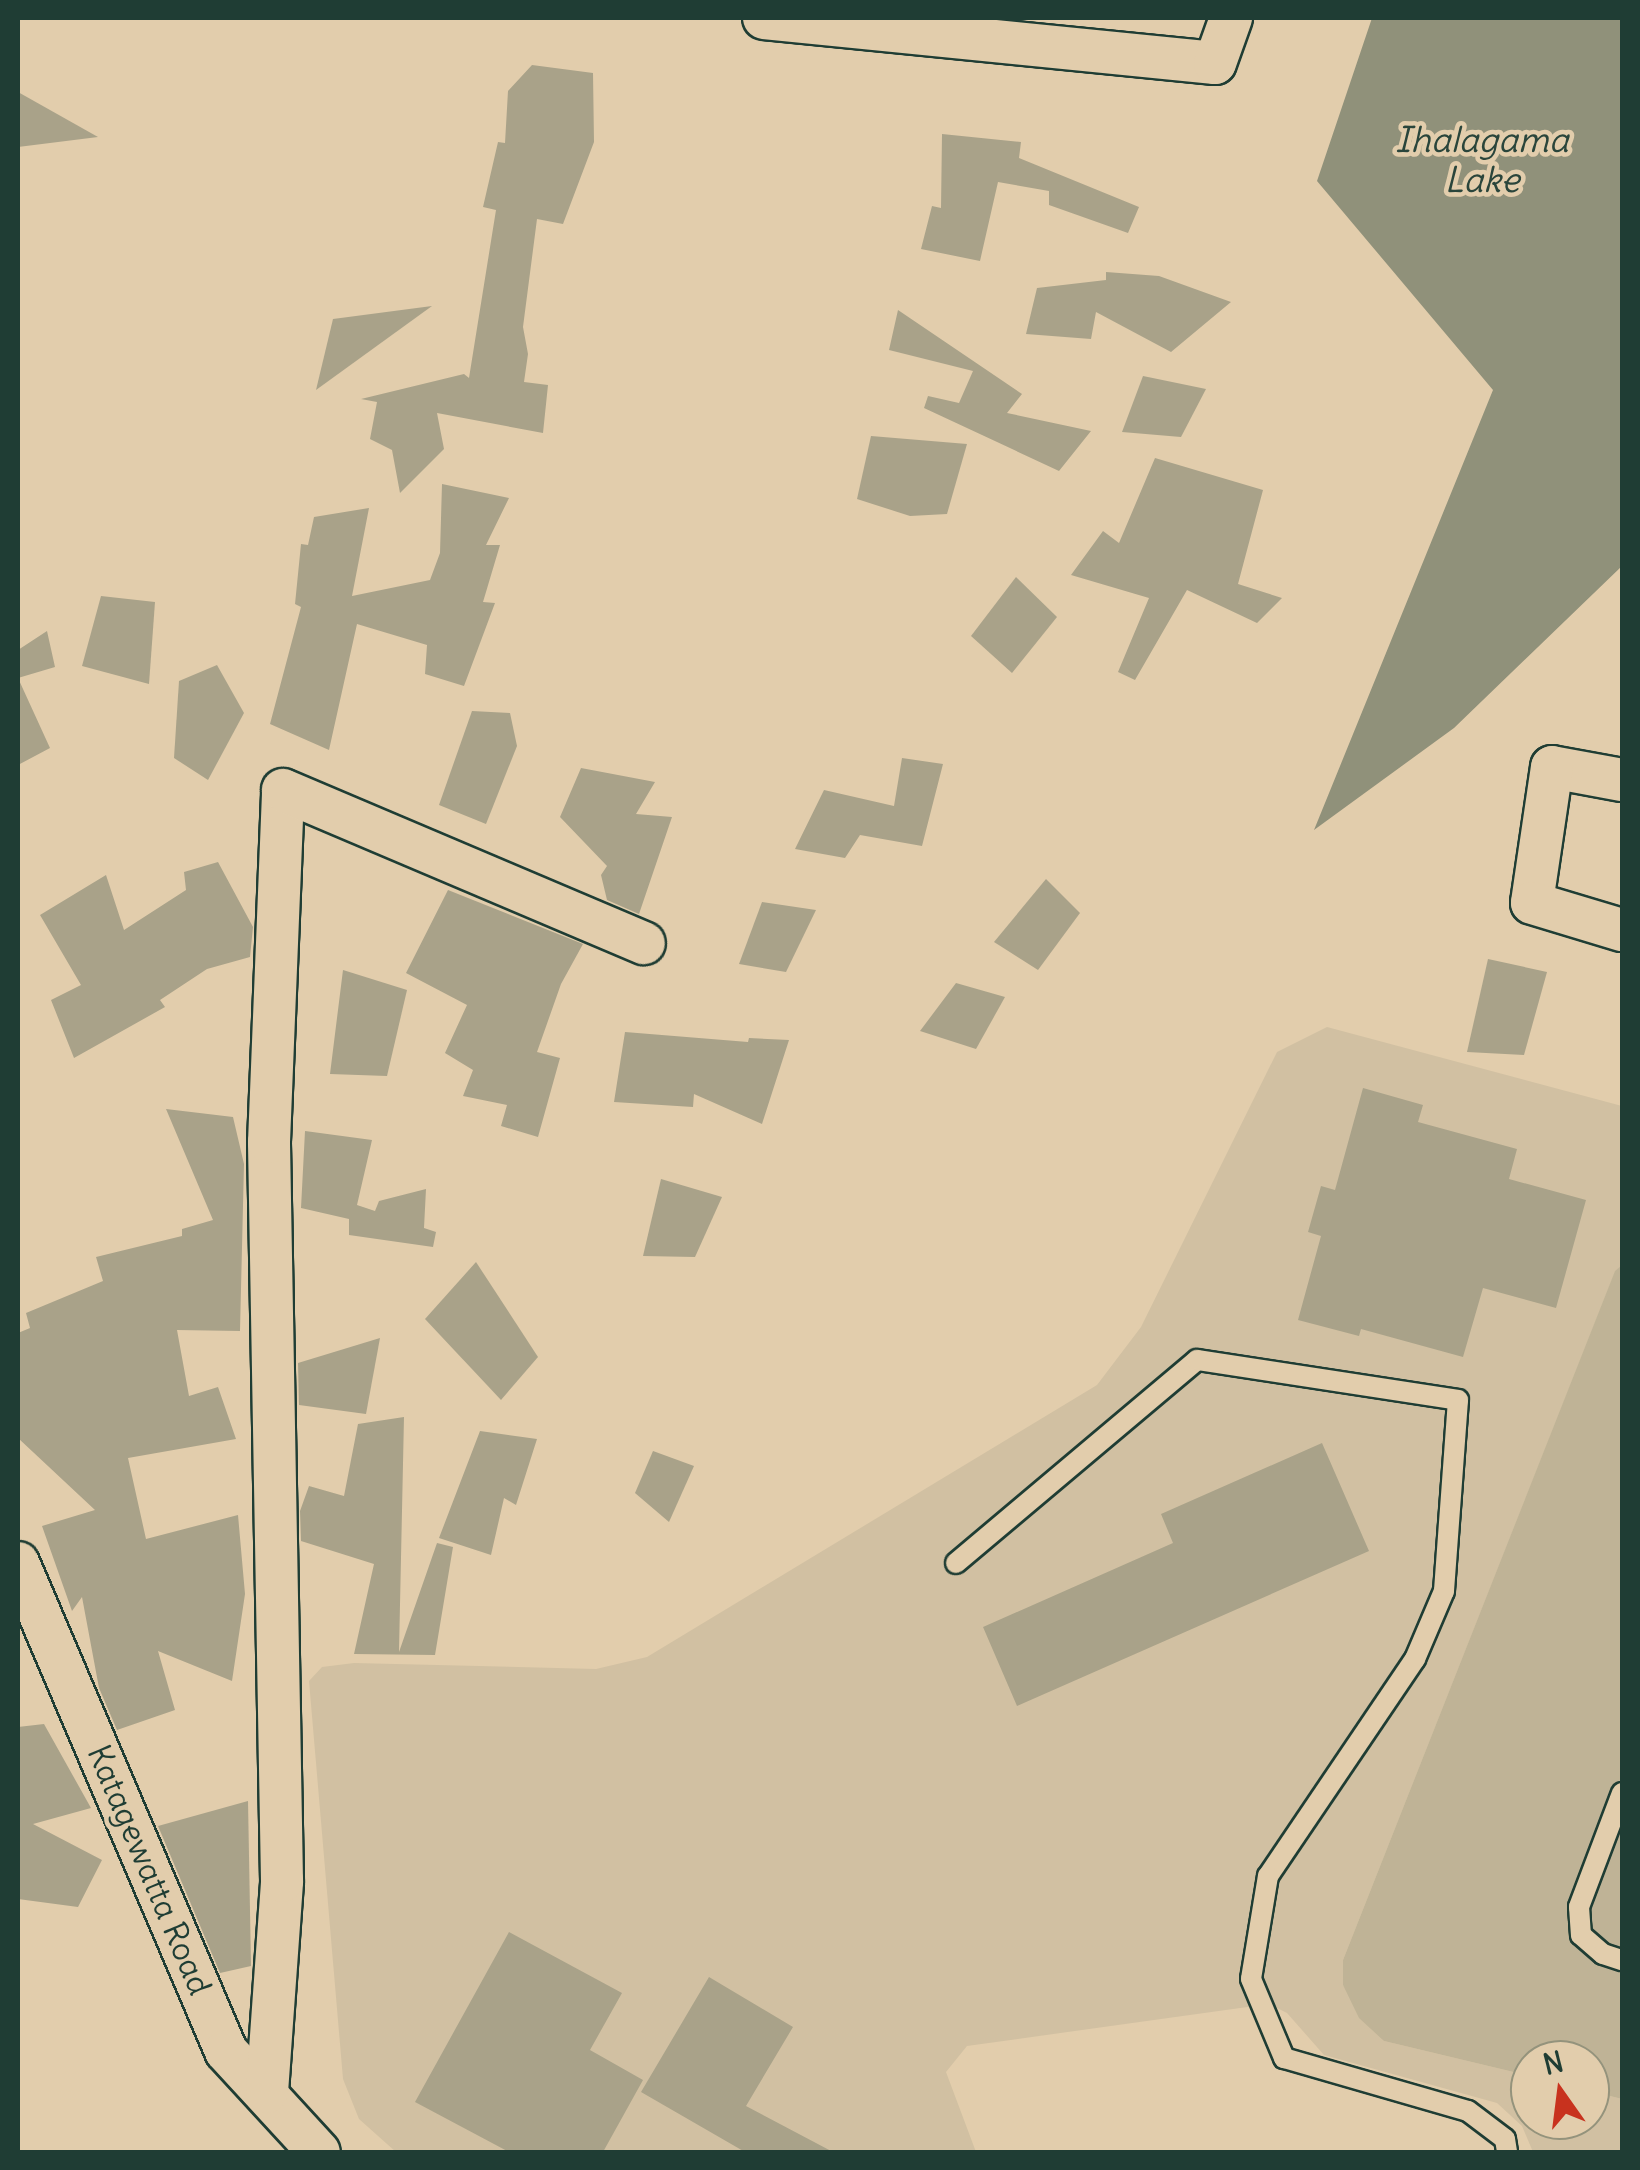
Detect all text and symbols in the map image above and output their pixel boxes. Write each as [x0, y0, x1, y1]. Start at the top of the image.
water label: Ihalagama Lake [1395, 118, 1569, 200]
street label: Katagewatta Road [79, 1739, 219, 2001]
north arrow [1510, 2040, 1610, 2140]
text: N [1539, 2043, 1567, 2083]

